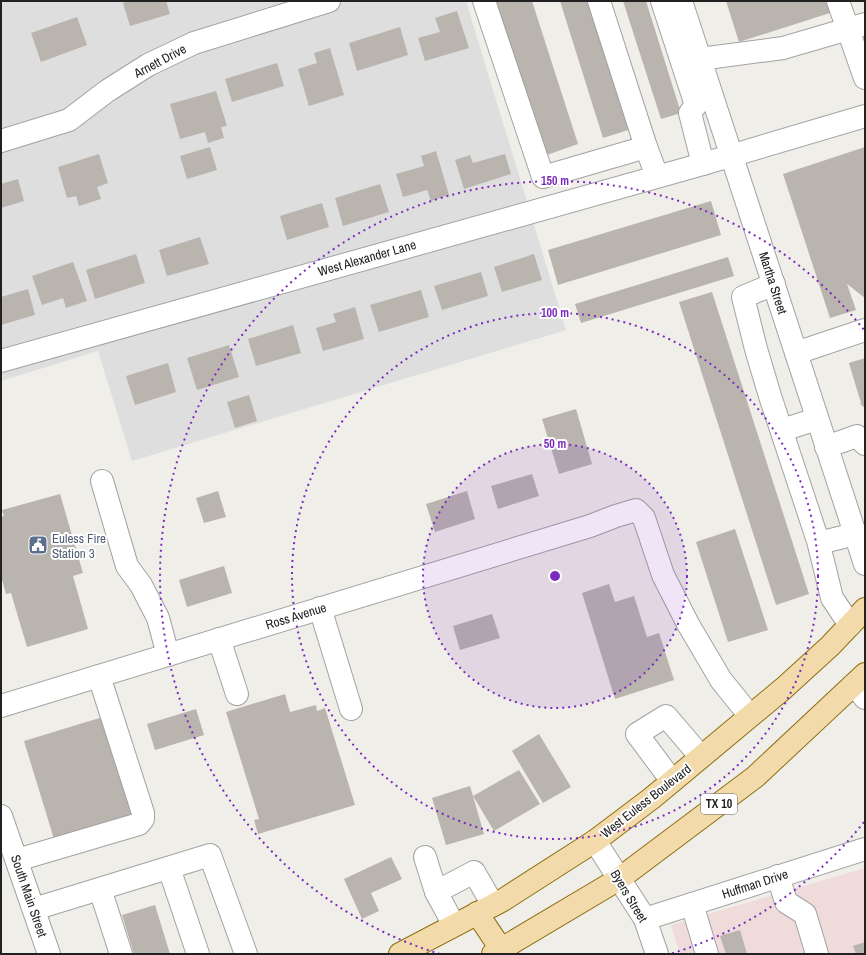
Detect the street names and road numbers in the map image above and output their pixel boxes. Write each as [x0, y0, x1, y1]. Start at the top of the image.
street label: Arnett Drive [130, 40, 189, 82]
street label: West Alexander Lane [316, 236, 418, 280]
street label: Martha Street [755, 250, 791, 316]
street label: Ross Avenue [264, 599, 328, 633]
street label: West Euless Boulevard [597, 760, 695, 842]
road number: TX 10 [701, 794, 737, 814]
street label: South Main Street [7, 853, 51, 939]
street label: Huffman Drive [720, 865, 790, 903]
street label: Byers Street [607, 866, 651, 926]

